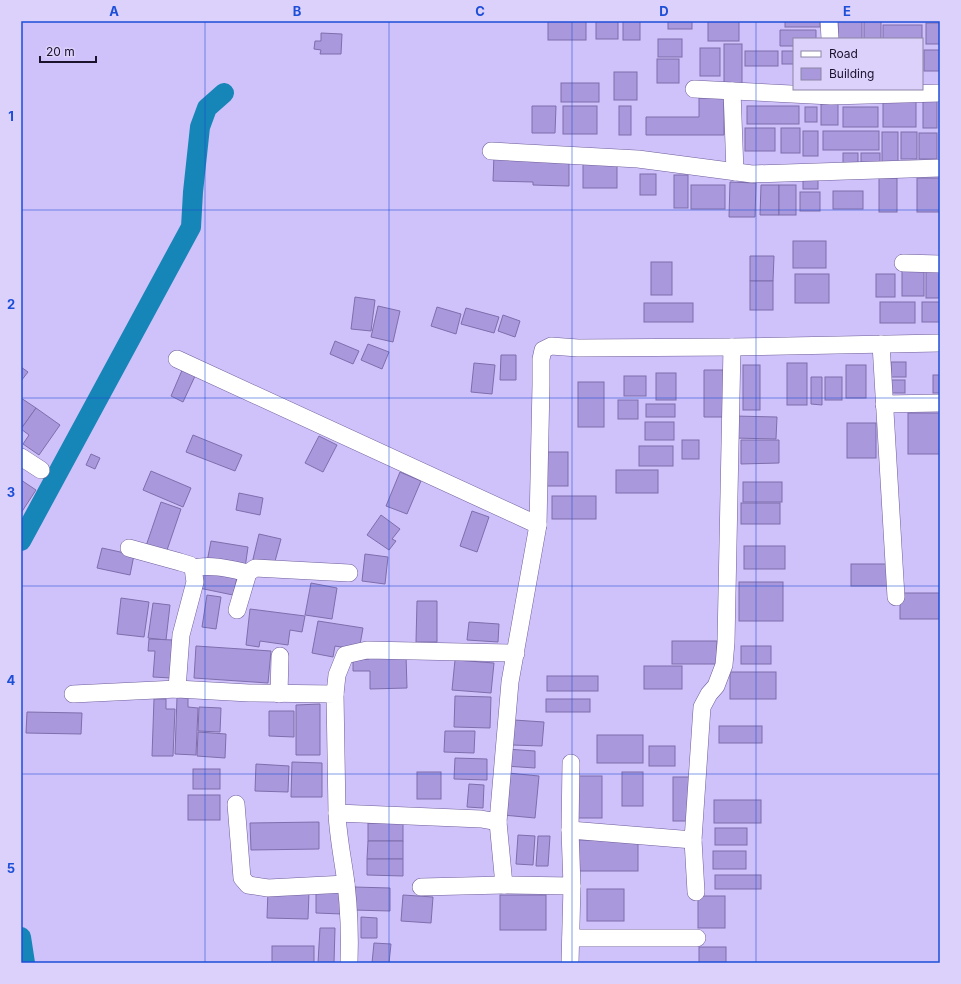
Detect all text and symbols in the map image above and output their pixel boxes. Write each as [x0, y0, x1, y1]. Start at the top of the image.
text: A [109, 3, 119, 19]
text: B [293, 3, 302, 19]
text: C [475, 3, 485, 19]
text: D [659, 3, 669, 19]
text: E [843, 3, 851, 19]
scale bar [40, 38, 96, 64]
legend [793, 38, 923, 90]
text: 20 m [46, 44, 75, 59]
text: Road [829, 46, 858, 61]
text: Building [829, 66, 874, 81]
text: 1 [8, 108, 14, 124]
text: 2 [7, 296, 15, 312]
text: 3 [7, 484, 15, 500]
text: 4 [7, 672, 16, 688]
text: 5 [7, 860, 15, 876]

